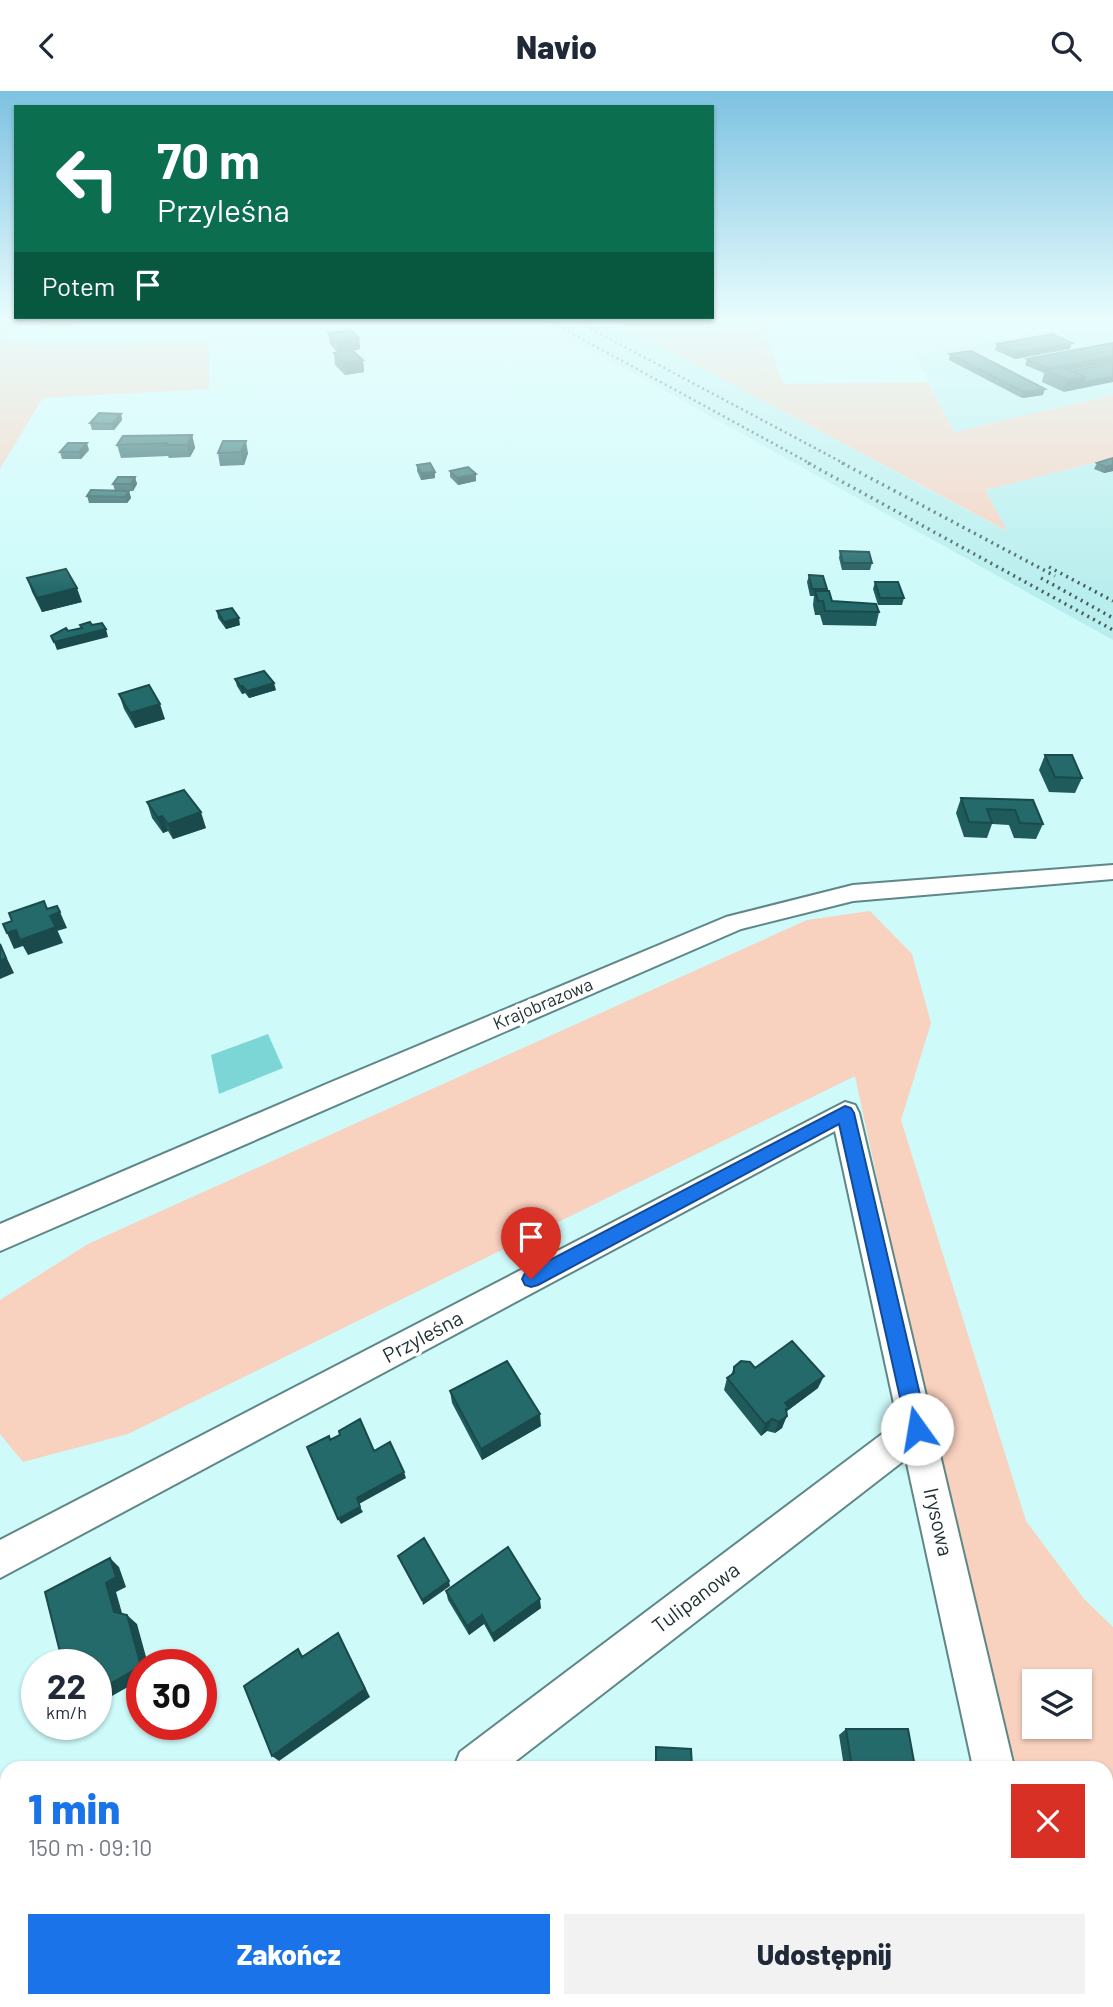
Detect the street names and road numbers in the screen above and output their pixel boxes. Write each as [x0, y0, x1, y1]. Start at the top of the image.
street label: Krajobrazowa [490, 972, 596, 1034]
street label: Przyleśna [378, 1304, 467, 1367]
street label: Irysowa [919, 1485, 959, 1558]
street label: Tulipanowa [647, 1556, 744, 1638]

